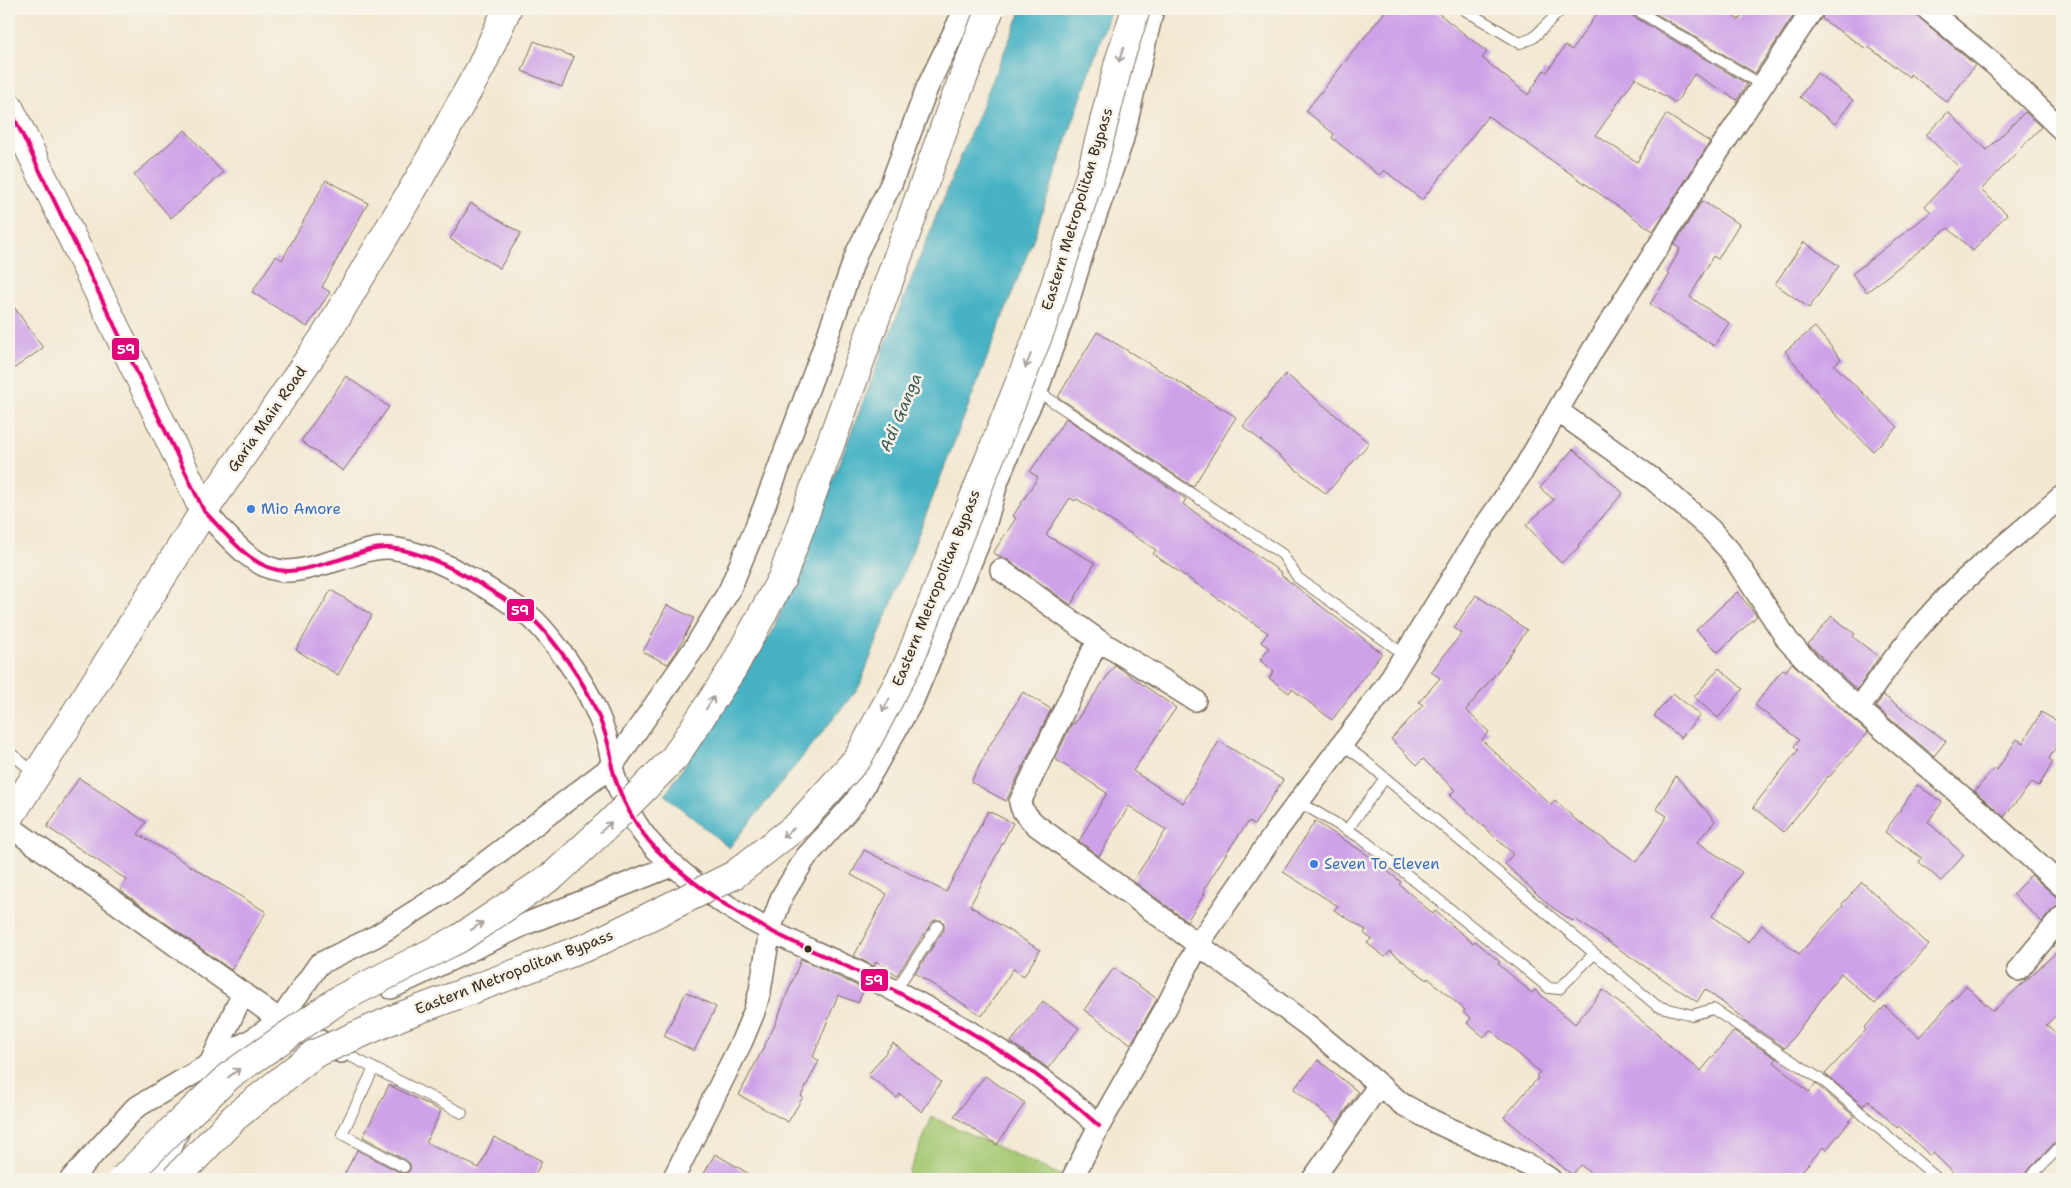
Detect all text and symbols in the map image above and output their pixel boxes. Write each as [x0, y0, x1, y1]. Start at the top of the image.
one-way arrow [1116, 47, 1126, 63]
street label: Eastern Metropolitan Bypass [1037, 105, 1117, 313]
line badge: 59 [111, 337, 140, 361]
text: 59 [117, 340, 135, 358]
one-way arrow [1023, 353, 1032, 368]
street label: Garia Main Road [223, 362, 311, 476]
water label: Adi Ganga [875, 370, 926, 455]
street label: Eastern Metropolitan Bypass [887, 487, 985, 689]
place label: Mio Amore [261, 499, 341, 519]
marker: Mio Amore [245, 503, 257, 515]
line badge: 59 [506, 598, 535, 622]
text: 59 [511, 601, 529, 619]
one-way arrow [705, 697, 715, 711]
one-way arrow [881, 697, 890, 712]
one-way arrow [599, 821, 612, 833]
one-way arrow [782, 827, 795, 838]
place label: Seven To Eleven [1324, 854, 1440, 874]
marker: Seven To Eleven [1308, 858, 1320, 870]
one-way arrow [470, 921, 484, 931]
street label: Eastern Metropolitan Bypass [412, 925, 616, 1019]
unlabelled marker [803, 944, 813, 954]
line badge: 59 [860, 968, 889, 992]
text: 59 [865, 971, 883, 989]
one-way arrow [227, 1068, 241, 1078]

